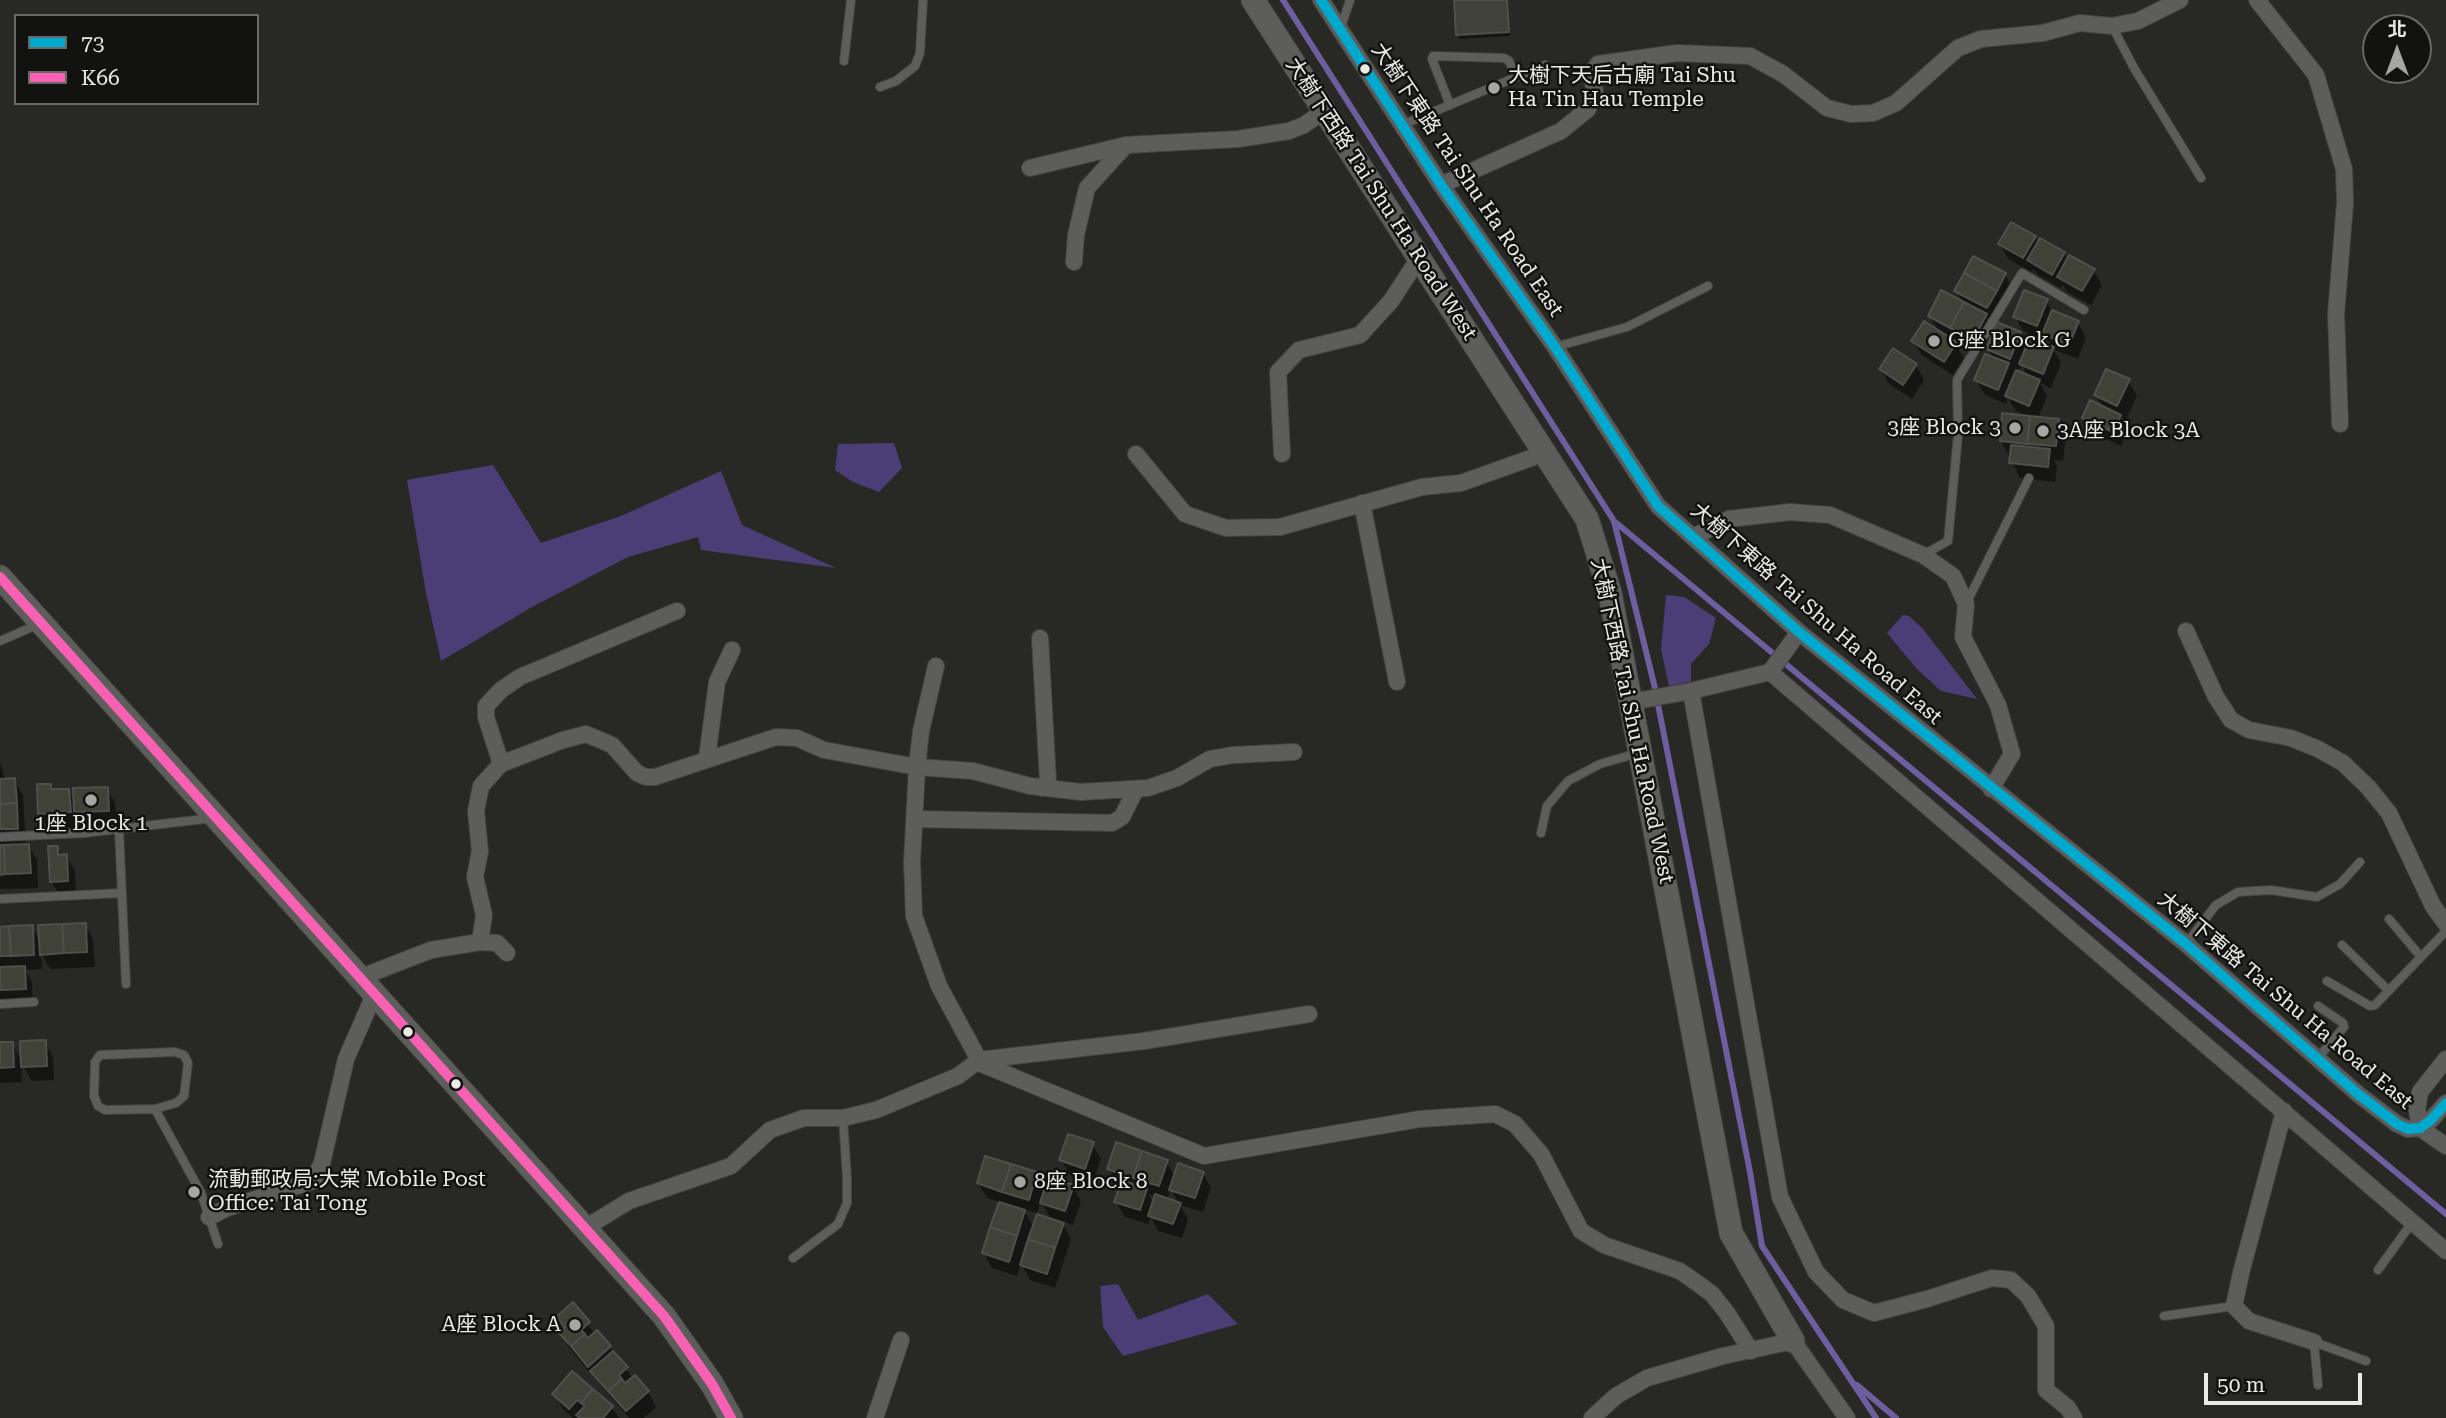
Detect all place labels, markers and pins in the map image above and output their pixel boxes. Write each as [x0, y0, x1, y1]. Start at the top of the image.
unlabelled marker [1358, 62, 1372, 76]
place label: 大樹下天后古廟 Tai Shu Ha Tin Hau Temple [1508, 63, 1736, 113]
marker: 大樹下天后古廟 Tai Shu Ha Tin Hau Temple [1486, 80, 1502, 96]
place label: G座 Block G [1948, 328, 2071, 354]
marker: G座 Block G [1926, 333, 1942, 349]
place label: 3座 Block 3 [1887, 415, 2001, 441]
place label: 3A座 Block 3A [2057, 418, 2200, 444]
marker: 3座 Block 3 [2007, 420, 2023, 436]
marker: 3A座 Block 3A [2035, 423, 2051, 439]
marker: 1座 Block 1 [83, 792, 99, 808]
place label: 1座 Block 1 [34, 811, 148, 837]
unlabelled marker [401, 1025, 415, 1039]
unlabelled marker [449, 1077, 463, 1091]
place label: 流動郵政局:大棠 Mobile Post Office: Tai Tong [208, 1167, 486, 1217]
place label: 8座 Block 8 [1034, 1169, 1148, 1195]
marker: 8座 Block 8 [1012, 1174, 1028, 1190]
marker: 流動郵政局:大棠 Mobile Post Office: Tai Tong [186, 1184, 202, 1200]
place label: A座 Block A [442, 1312, 561, 1338]
marker: A座 Block A [567, 1317, 583, 1333]

